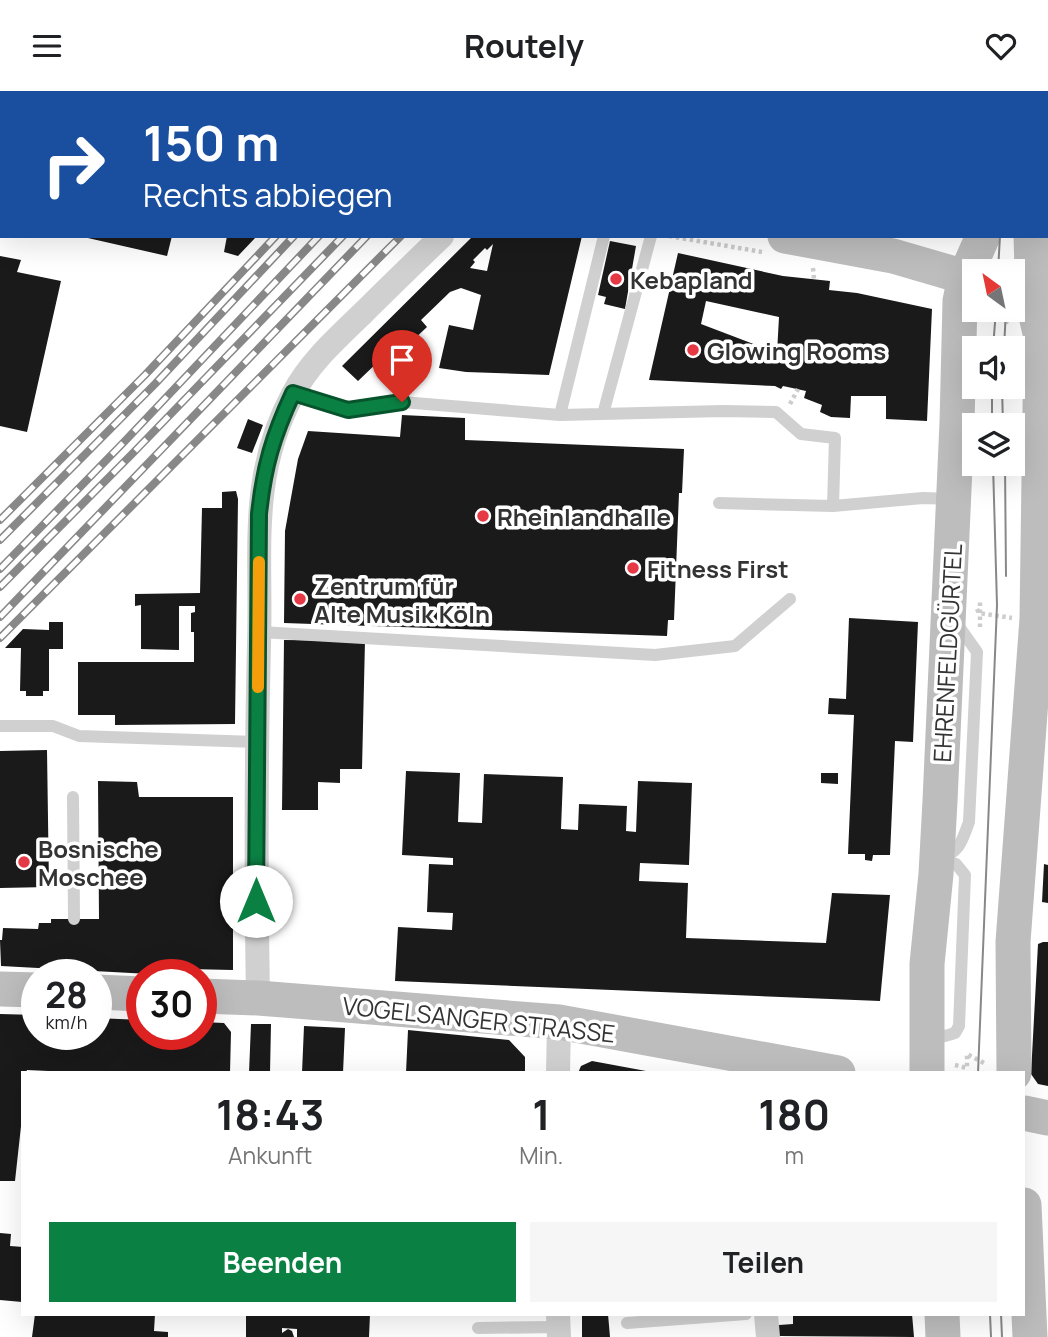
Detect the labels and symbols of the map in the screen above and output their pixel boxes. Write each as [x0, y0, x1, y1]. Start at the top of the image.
north arrow [962, 259, 1026, 322]
place label: Kebapland [630, 263, 753, 296]
marker: Kebapland [608, 271, 624, 287]
pin [372, 330, 432, 402]
place label: Glowing Rooms [707, 334, 886, 367]
marker: Glowing Rooms [685, 342, 701, 358]
place label: Rheinlandhalle [497, 500, 671, 533]
marker: Rheinlandhalle [475, 508, 491, 524]
street label: EHRENFELDGÜRTEL [925, 543, 969, 763]
place label: Fitness First [647, 552, 789, 585]
marker: Fitness First [625, 560, 641, 576]
place label: Zentrum für Alte Musik Köln [314, 569, 490, 630]
marker: Zentrum für Alte Musik Köln [292, 591, 308, 607]
place label: Bosnische Moschee [38, 832, 159, 893]
marker: Bosnische Moschee [16, 854, 32, 870]
position arrow [219, 864, 293, 938]
speed limit sign: 30 [126, 959, 217, 1050]
street label: VOGELSANGER STRASSE [341, 988, 617, 1050]

